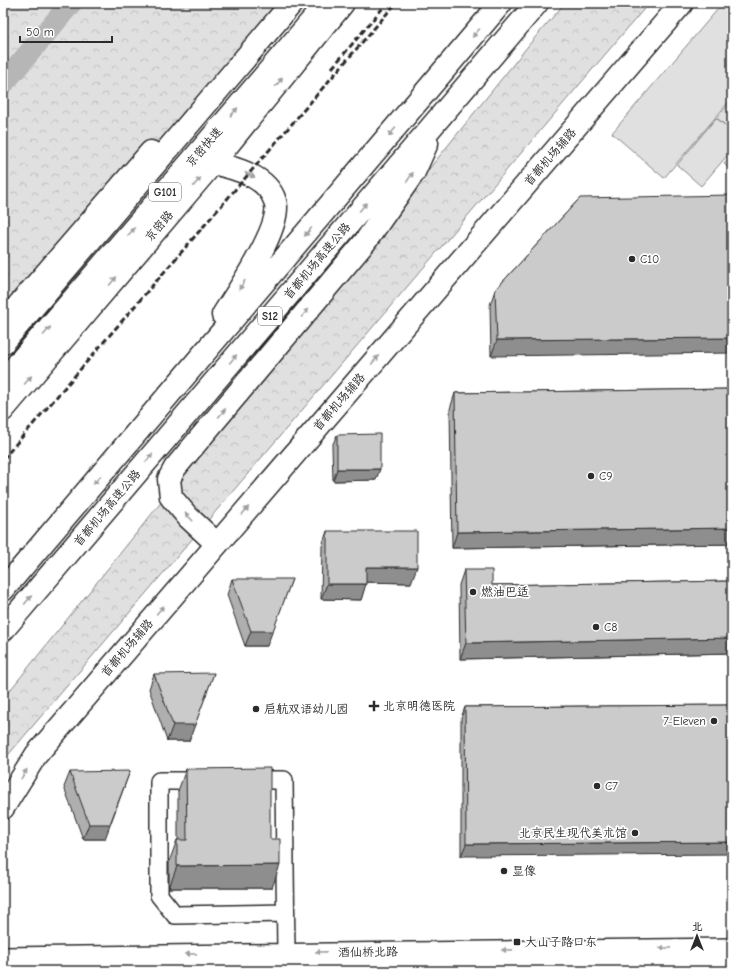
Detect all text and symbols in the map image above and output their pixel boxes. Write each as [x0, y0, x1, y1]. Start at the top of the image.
scale bar [20, 18, 112, 44]
text: 50 m [26, 25, 54, 39]
one-way arrow [471, 27, 480, 38]
one-way arrow [275, 76, 284, 87]
one-way arrow [229, 107, 239, 117]
street label: 京密快速 [183, 124, 225, 170]
street label: 首都机场辅路 [521, 125, 579, 189]
one-way arrow [387, 127, 396, 138]
one-way arrow [244, 172, 255, 178]
one-way arrow [406, 172, 414, 182]
one-way arrow [192, 177, 201, 188]
road number: G101 [149, 183, 181, 201]
one-way arrow [358, 202, 367, 213]
street label: 京密路 [142, 208, 176, 244]
street label: 首都机场高速公路 [281, 220, 353, 302]
one-way arrow [304, 226, 313, 237]
one-way arrow [127, 227, 136, 237]
place label: C10 [640, 252, 659, 266]
marker: C10 [627, 254, 637, 264]
one-way arrow [108, 276, 117, 287]
one-way arrow [238, 280, 246, 290]
road number: S12 [258, 307, 282, 325]
one-way arrow [301, 308, 310, 318]
one-way arrow [42, 325, 51, 336]
one-way arrow [229, 354, 238, 365]
one-way arrow [371, 354, 380, 365]
street label: 首都机场辅路 [310, 370, 368, 434]
one-way arrow [24, 375, 33, 386]
one-way arrow [217, 407, 226, 418]
one-way arrow [144, 453, 153, 464]
street label: 首都机场高速公路 [71, 467, 143, 549]
place label: C9 [599, 469, 613, 483]
marker: C9 [586, 471, 596, 481]
one-way arrow [93, 475, 102, 486]
one-way arrow [240, 507, 249, 516]
one-way arrow [184, 512, 194, 522]
place label: 燃油巴适 [481, 585, 529, 599]
marker: 燃油巴适 [468, 587, 478, 597]
one-way arrow [24, 595, 33, 605]
one-way arrow [156, 605, 165, 615]
street label: 首都机场辅路 [98, 616, 156, 680]
place label: C8 [604, 620, 618, 634]
marker: C8 [591, 622, 601, 632]
place label: 北京明德医院 [383, 699, 455, 713]
marker: 北京明德医院 [368, 700, 380, 712]
place label: 启航双语幼儿园 [264, 702, 348, 716]
marker: 启航双语幼儿园 [251, 704, 261, 714]
place label: 7-Eleven [663, 714, 706, 728]
marker: 7-Eleven [709, 716, 719, 726]
one-way arrow [20, 769, 27, 780]
place label: C7 [605, 779, 618, 793]
marker: C7 [592, 781, 602, 791]
place label: 北京民生现代美术馆 [519, 826, 627, 840]
marker: 北京民生现代美术馆 [630, 828, 640, 838]
place label: 显像 [512, 864, 536, 878]
marker: 显像 [499, 866, 509, 876]
north arrow [677, 916, 717, 956]
text: 北 [692, 920, 703, 933]
place label: 大山子路口东 [525, 935, 597, 949]
marker: 大山子路口东 [512, 937, 522, 947]
street label: 酒仙桥北路 [338, 944, 398, 960]
one-way arrow [658, 945, 671, 951]
one-way arrow [500, 947, 513, 953]
one-way arrow [314, 949, 327, 955]
one-way arrow [184, 951, 197, 957]

